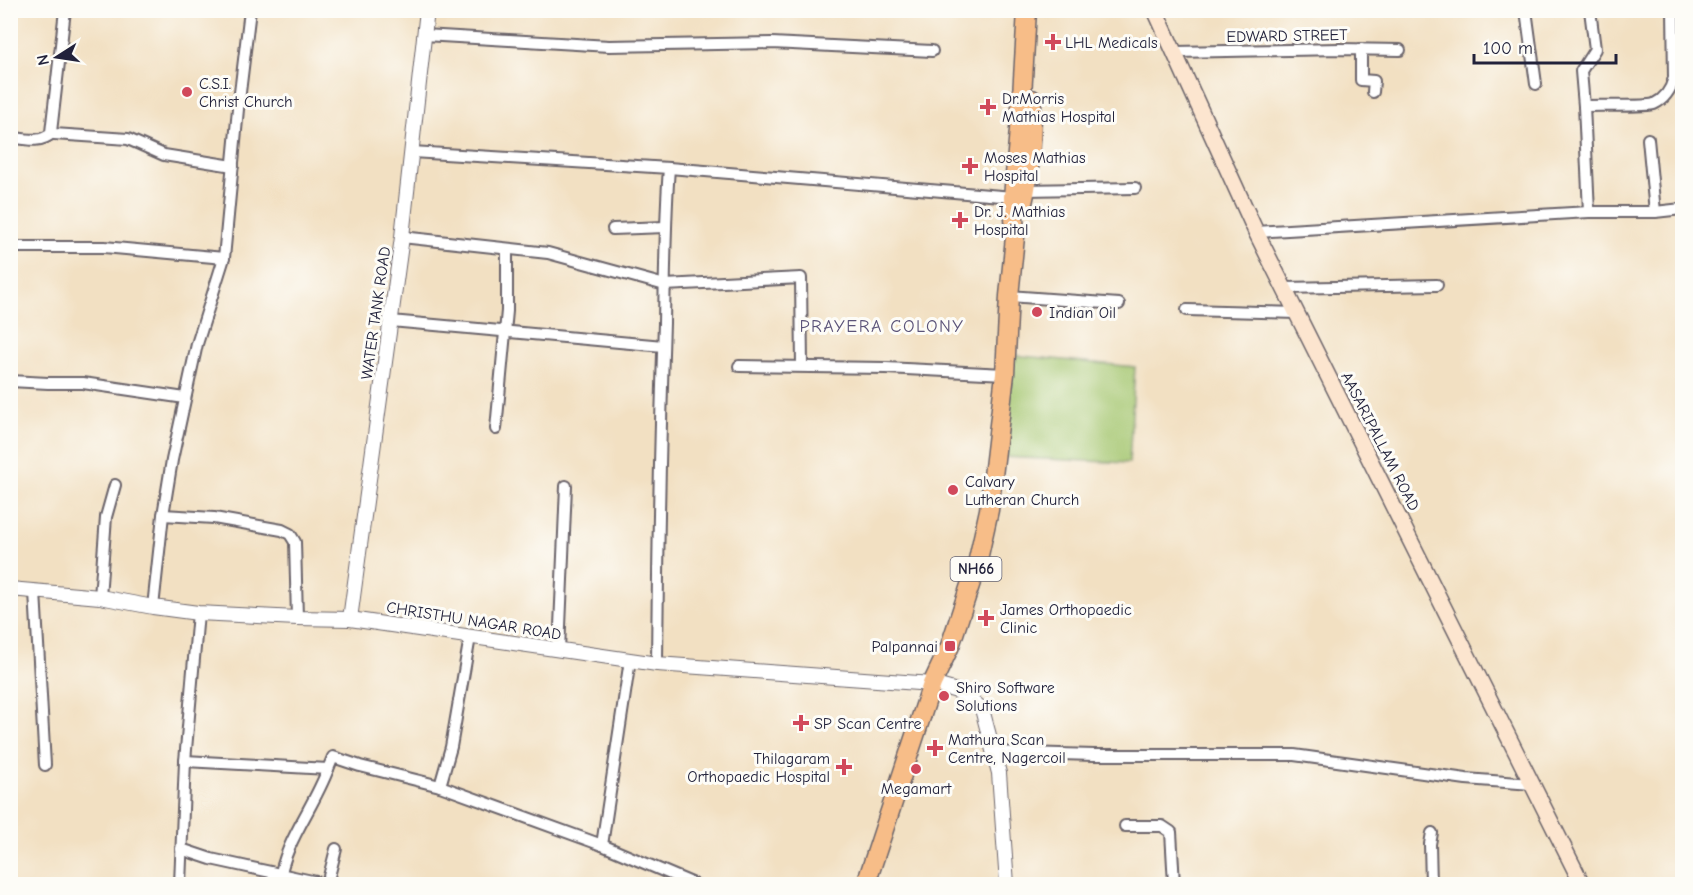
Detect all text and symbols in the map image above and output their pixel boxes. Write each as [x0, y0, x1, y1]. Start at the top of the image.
street label: EDWARD STREET [1226, 26, 1348, 46]
north arrow [27, 27, 87, 87]
scale bar [1474, 27, 1616, 65]
place label: LHL Medicals [1065, 34, 1158, 52]
marker: LHL Medicals [1046, 35, 1060, 49]
text: 100 m [1483, 38, 1533, 59]
text: N [33, 53, 53, 67]
place label: C.S.I. Christ Church [199, 75, 293, 111]
marker: C.S.I. Christ Church [180, 85, 194, 99]
place label: Dr.Morris Mathias Hospital [1002, 90, 1115, 126]
marker: Dr.Morris Mathias Hospital [979, 98, 997, 116]
place label: Moses Mathias Hospital [984, 149, 1086, 185]
marker: Moses Mathias Hospital [961, 157, 979, 175]
place label: Dr. J. Mathias Hospital [974, 203, 1065, 239]
marker: Dr. J. Mathias Hospital [951, 211, 969, 229]
street label: WATER TANK ROAD [358, 245, 394, 381]
place label: Indian Oil [1049, 304, 1116, 322]
marker: Indian Oil [1030, 305, 1044, 319]
district label: PRAYERA COLONY [799, 316, 965, 337]
street label: AASARIPALLAM ROAD [1337, 369, 1423, 514]
place label: Calvary Lutheran Church [965, 473, 1079, 509]
marker: Calvary Lutheran Church [946, 483, 960, 497]
road number: NH66 [950, 557, 1002, 581]
street label: CHRISTHU NAGAR ROAD [385, 598, 563, 644]
place label: James Orthopaedic Clinic [1000, 601, 1132, 637]
marker: James Orthopaedic Clinic [977, 609, 995, 627]
place label: Palpannai [872, 638, 938, 656]
marker: Palpannai [943, 639, 957, 653]
place label: Shiro Software Solutions [956, 679, 1055, 715]
marker: Shiro Software Solutions [937, 689, 951, 703]
marker: SP Scan Centre [792, 714, 810, 732]
place label: SP Scan Centre [814, 715, 921, 733]
place label: Mathura Scan Centre, Nagercoil [948, 731, 1066, 767]
marker: Mathura Scan Centre, Nagercoil [926, 739, 944, 757]
place label: Thilagaram Orthopaedic Hospital [687, 750, 830, 786]
marker: Thilagaram Orthopaedic Hospital [835, 758, 853, 776]
marker: Megamart [909, 762, 923, 776]
place label: Megamart [881, 780, 952, 798]

